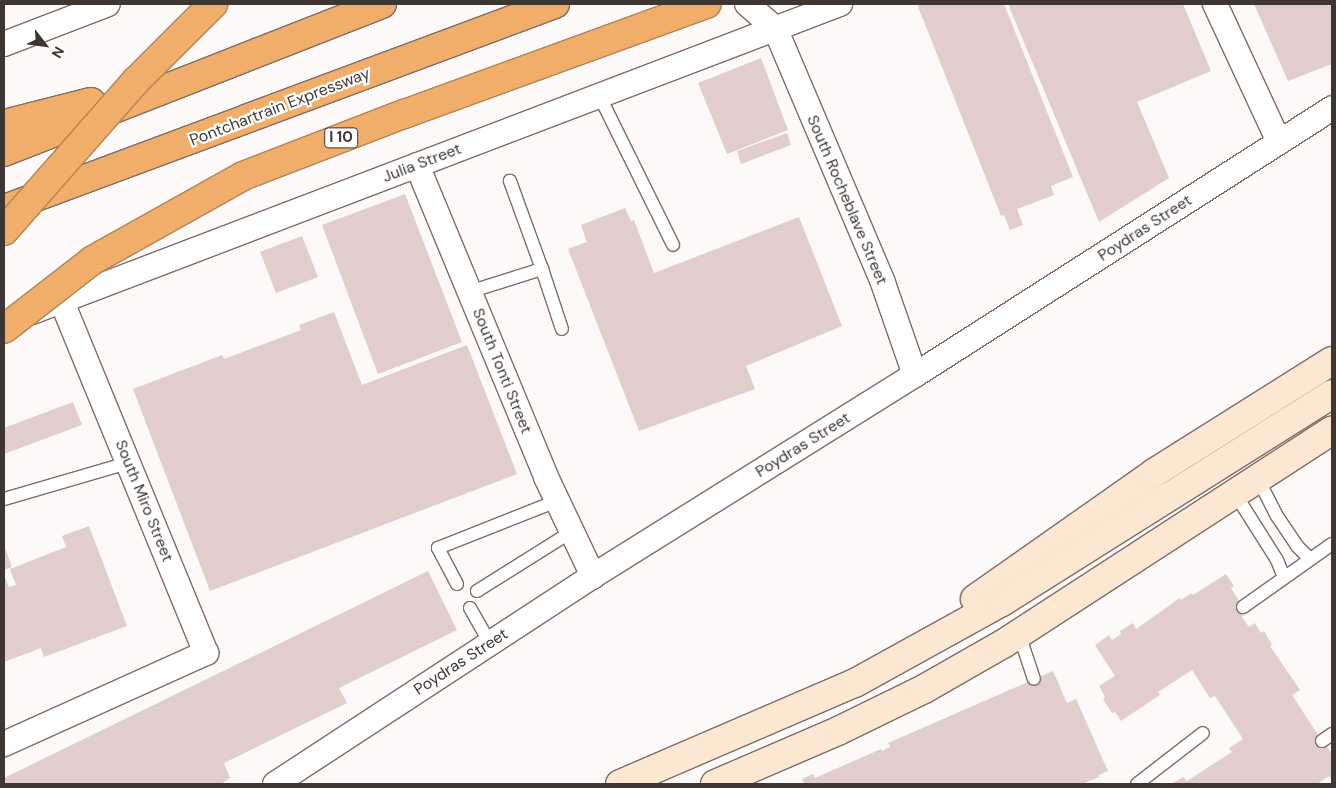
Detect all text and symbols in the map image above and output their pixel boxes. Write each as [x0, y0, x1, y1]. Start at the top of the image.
north arrow [20, 20, 70, 70]
text: N [48, 44, 68, 61]
street label: Pontchartrain Expressway [187, 64, 373, 150]
street label: South Rocheblave Street [803, 112, 891, 288]
road number: I 10 [324, 126, 358, 150]
street label: Julia Street [380, 139, 464, 187]
street label: Poydras Street [1094, 191, 1196, 265]
street label: South Tonti Street [468, 305, 536, 437]
street label: Poydras Street [752, 408, 854, 482]
street label: South Miro Street [111, 437, 177, 565]
street label: Poydras Street [410, 625, 512, 699]

